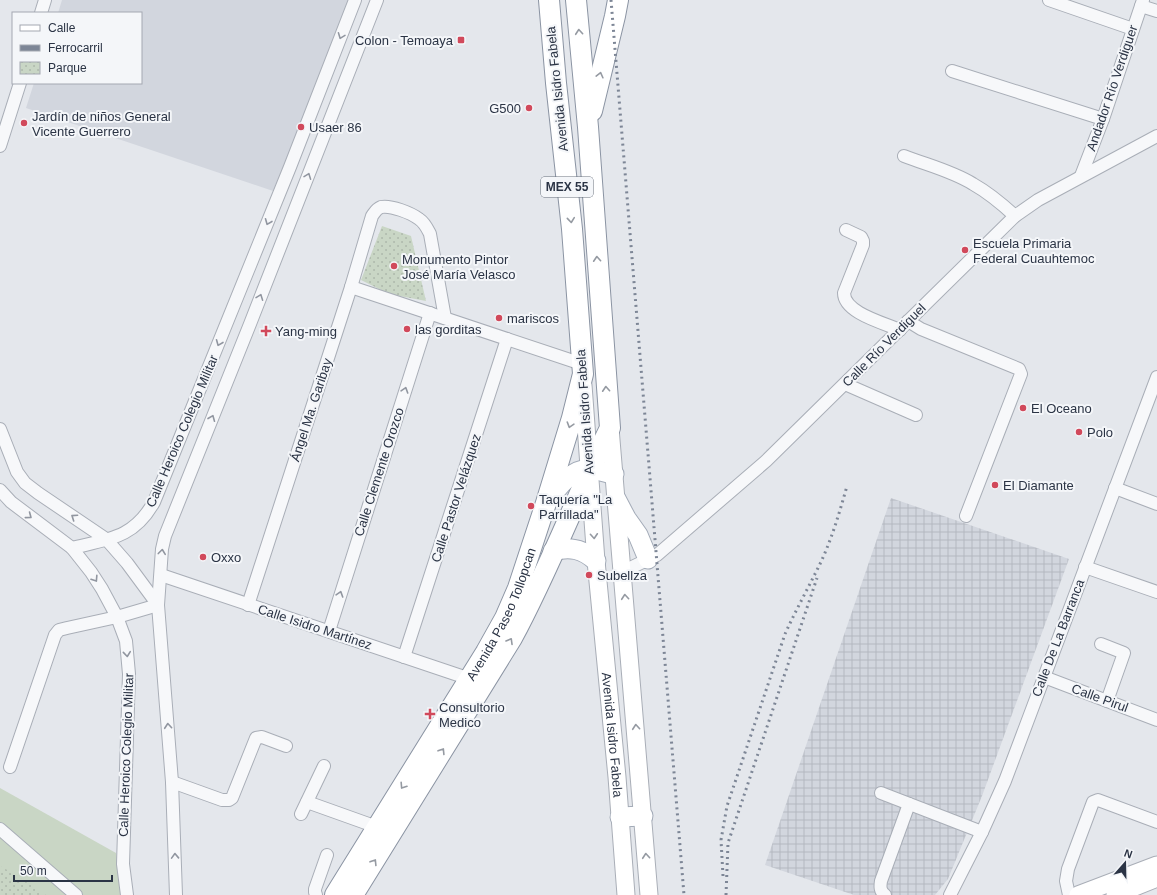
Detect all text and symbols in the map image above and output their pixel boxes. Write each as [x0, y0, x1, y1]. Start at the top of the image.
legend [12, 12, 142, 84]
text: Calle [48, 21, 76, 35]
street label: Andador Río Verdiguer [1083, 22, 1141, 153]
street label: Avenida Isidro Fabela [543, 25, 571, 152]
one-way arrow [575, 29, 584, 35]
one-way arrow [338, 33, 346, 40]
place label: Colon - Temoaya [355, 33, 454, 48]
marker: Colon - Temoaya [456, 35, 466, 45]
text: Ferrocarril [48, 41, 103, 55]
text: Parque [48, 61, 87, 75]
one-way arrow [596, 72, 604, 78]
place label: G500 [489, 101, 521, 116]
marker: G500 [524, 103, 534, 113]
place label: Jardín de niños General Vicente Guerrero [32, 109, 171, 139]
marker: Jardín de niños General Vicente Guerrero [19, 118, 29, 128]
place label: Usaer 86 [309, 120, 362, 135]
marker: Usaer 86 [296, 122, 306, 132]
one-way arrow [303, 172, 311, 179]
road number: MEX 55 [541, 177, 593, 197]
one-way arrow [566, 217, 575, 223]
one-way arrow [264, 219, 272, 226]
place label: Escuela Primaria Federal Cuauhtemoc [973, 236, 1095, 266]
marker: Escuela Primaria Federal Cuauhtemoc [960, 245, 970, 255]
place label: Monumento Pintor José María Velasco [402, 252, 515, 282]
one-way arrow [593, 256, 602, 262]
marker: Monumento Pintor José María Velasco [389, 261, 399, 271]
one-way arrow [256, 293, 264, 300]
street label: Calle Río Verdiguel [839, 300, 929, 390]
place label: mariscos [507, 311, 560, 326]
marker: mariscos [494, 313, 504, 323]
place label: las gorditas [415, 322, 482, 337]
place label: Yang-ming [275, 324, 337, 339]
marker: las gorditas [402, 324, 412, 334]
marker: Yang-ming [260, 325, 272, 337]
one-way arrow [215, 339, 223, 346]
street label: Avenida Isidro Fabela [573, 348, 597, 475]
street label: Calle Heroico Colegio Militar [143, 352, 221, 509]
street label: Ángel Ma. Garibay [287, 356, 335, 464]
one-way arrow [602, 386, 611, 392]
one-way arrow [400, 387, 409, 394]
place label: El Oceano [1031, 401, 1092, 416]
marker: El Oceano [1018, 403, 1028, 413]
street label: Calle Clemente Orozco [351, 406, 407, 538]
one-way arrow [207, 414, 215, 421]
one-way arrow [566, 421, 575, 428]
place label: Polo [1087, 425, 1113, 440]
marker: Polo [1074, 427, 1084, 437]
street label: Calle Pastor Velázquez [428, 432, 484, 564]
place label: El Diamante [1003, 478, 1074, 493]
marker: El Diamante [990, 480, 1000, 490]
place label: Taquería "La Parrillada" [539, 492, 613, 522]
marker: Taquería "La Parrillada" [526, 501, 536, 511]
one-way arrow [25, 511, 32, 518]
one-way arrow [71, 515, 78, 522]
one-way arrow [590, 533, 599, 539]
street label: Avenida Paseo Tollopcan [463, 546, 538, 683]
one-way arrow [157, 549, 166, 555]
place label: Oxxo [211, 550, 241, 565]
marker: Oxxo [198, 552, 208, 562]
place label: Subellza [597, 568, 648, 583]
marker: Subellza [584, 570, 594, 580]
one-way arrow [91, 575, 98, 582]
street label: Calle De La Barranca [1029, 577, 1088, 699]
one-way arrow [335, 591, 344, 598]
one-way arrow [620, 594, 629, 600]
street label: Calle Isidro Martínez [256, 601, 374, 653]
one-way arrow [506, 637, 513, 645]
one-way arrow [123, 651, 132, 657]
street label: Avenida Isidro Fabela [599, 671, 626, 799]
street label: Calle Heroico Colegio Militar [116, 672, 136, 837]
street label: Calle Pirul [1070, 681, 1131, 715]
place label: Consultorio Medico [439, 700, 505, 730]
marker: Consultorio Medico [424, 708, 436, 720]
one-way arrow [163, 723, 172, 729]
one-way arrow [631, 724, 640, 730]
one-way arrow [437, 748, 445, 755]
one-way arrow [400, 782, 407, 789]
north arrow [1105, 843, 1145, 883]
text: N [1123, 847, 1134, 861]
one-way arrow [170, 853, 179, 859]
one-way arrow [642, 853, 651, 859]
scale bar [14, 857, 112, 883]
one-way arrow [369, 859, 376, 866]
text: 50 m [20, 864, 47, 878]

